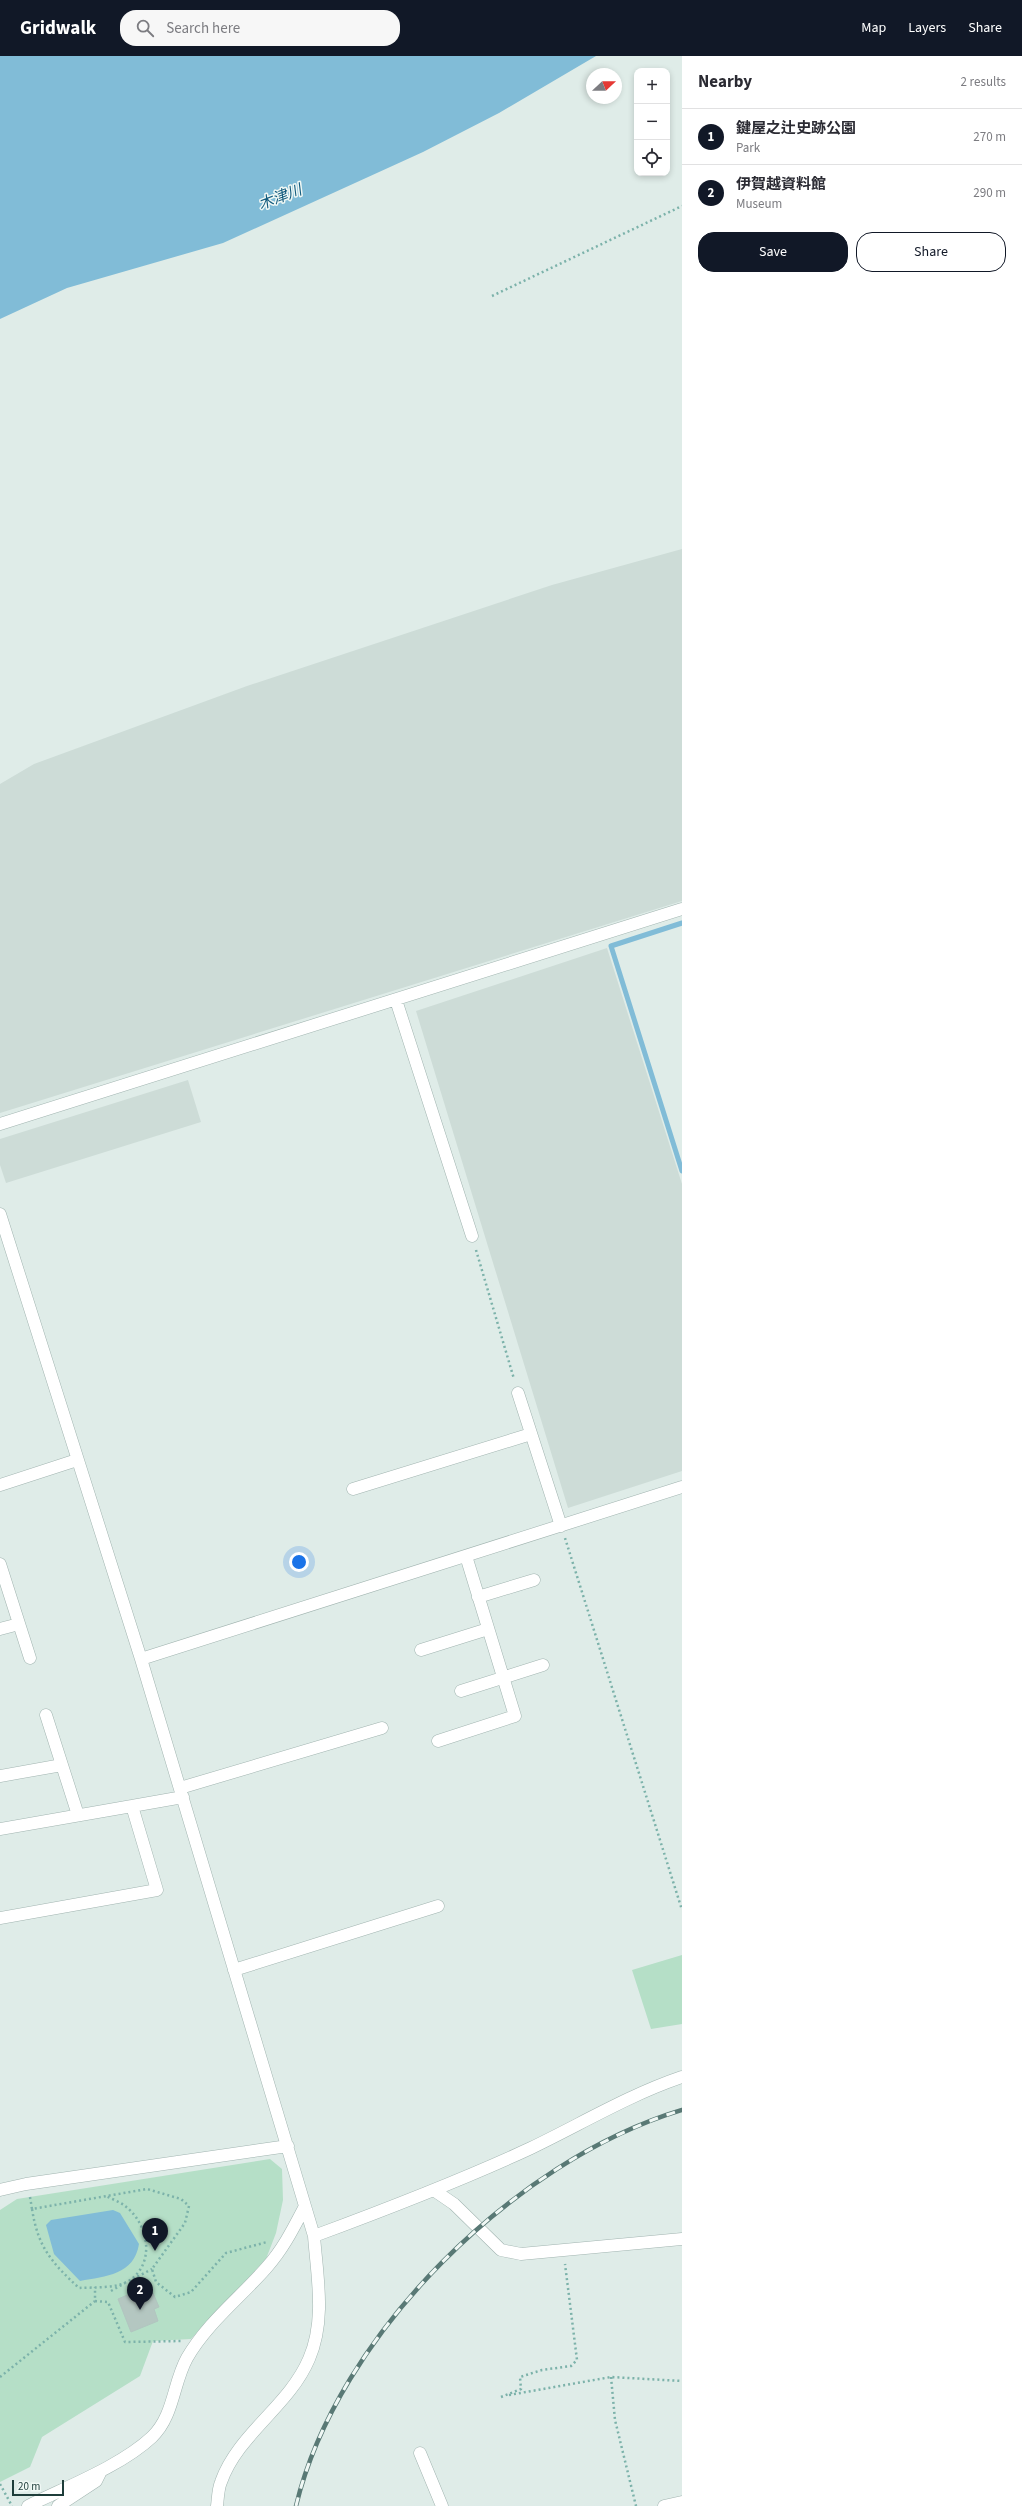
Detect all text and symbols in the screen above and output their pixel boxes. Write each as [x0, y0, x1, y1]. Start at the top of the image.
search box [120, 10, 400, 46]
text: Gridwalk [20, 15, 96, 42]
icon: search [134, 17, 156, 39]
text: Search here [166, 18, 240, 39]
text: Map [861, 18, 886, 38]
text: Layers [908, 18, 946, 38]
text: Share [968, 18, 1002, 38]
north arrow [586, 68, 622, 104]
map controls [634, 68, 670, 176]
button: + [634, 68, 670, 104]
text: Nearby [698, 70, 752, 94]
text: 2 results [961, 73, 1006, 91]
button: − [634, 104, 670, 140]
text: 鍵屋之辻史跡公園 [736, 118, 856, 139]
text: 1 [708, 128, 714, 146]
text: 270 m [973, 128, 1006, 146]
text: Park [736, 139, 760, 157]
button: locate [634, 140, 670, 176]
text: 伊賀越資料館 [736, 174, 826, 195]
water label: 木津川 [255, 179, 307, 215]
text: 2 [708, 184, 714, 202]
text: 290 m [973, 184, 1006, 202]
text: Museum [736, 195, 782, 213]
button: Save [698, 232, 848, 272]
button: Share [856, 232, 1006, 272]
your location [289, 1552, 309, 1572]
pin: 1 [142, 2218, 168, 2251]
pin: 2 [127, 2277, 153, 2310]
scale bar [12, 2478, 64, 2497]
text: 20 m [18, 2479, 40, 2494]

